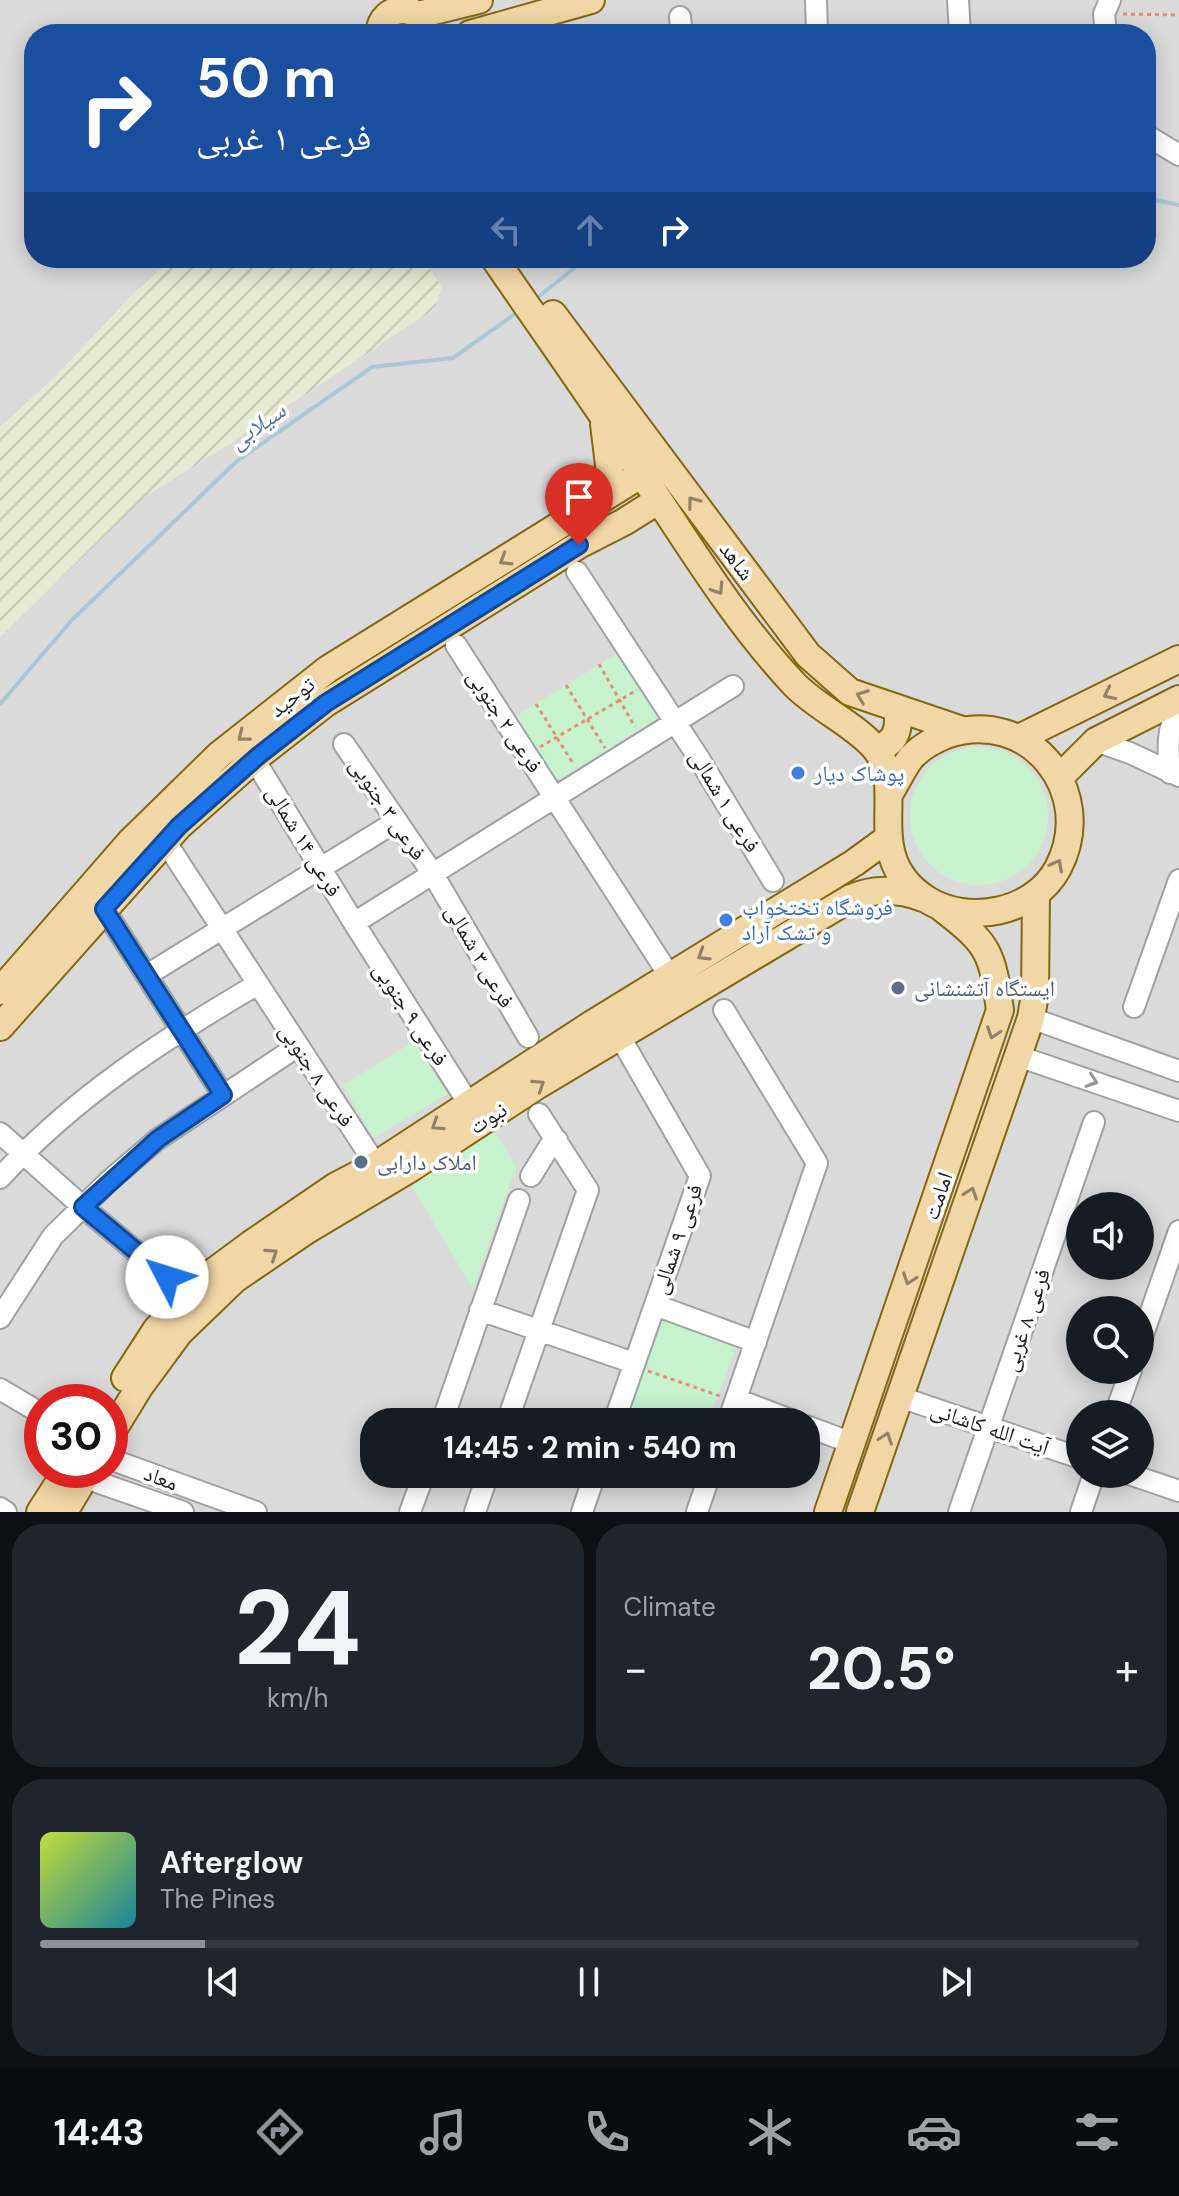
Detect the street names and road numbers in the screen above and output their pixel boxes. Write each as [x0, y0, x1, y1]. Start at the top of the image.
street label: شاهد [713, 536, 761, 586]
street label: فرعی ۲ جنوبی [461, 664, 549, 778]
street label: توحید [263, 670, 321, 724]
street label: فرعی ۱ شمالی [683, 744, 767, 858]
street label: فرعی ۳ جنوبی [343, 752, 433, 866]
street label: فرعی ۱۴ شمالی [259, 780, 349, 902]
street label: فرعی ۳ شمالی [439, 899, 521, 1013]
street label: فرعی ۹ جنوبی [367, 957, 455, 1071]
street label: فرعی ۸ جنوبی [273, 1018, 361, 1132]
street label: نبوت [463, 1095, 513, 1141]
street label: امامت [916, 1168, 960, 1224]
street label: فرعی ۹ شمالی [645, 1180, 709, 1298]
street label: فرعی ۸ غربی [995, 1265, 1057, 1375]
street label: آیت الله کاشانی [927, 1394, 1054, 1462]
street label: معاد [140, 1459, 182, 1497]

